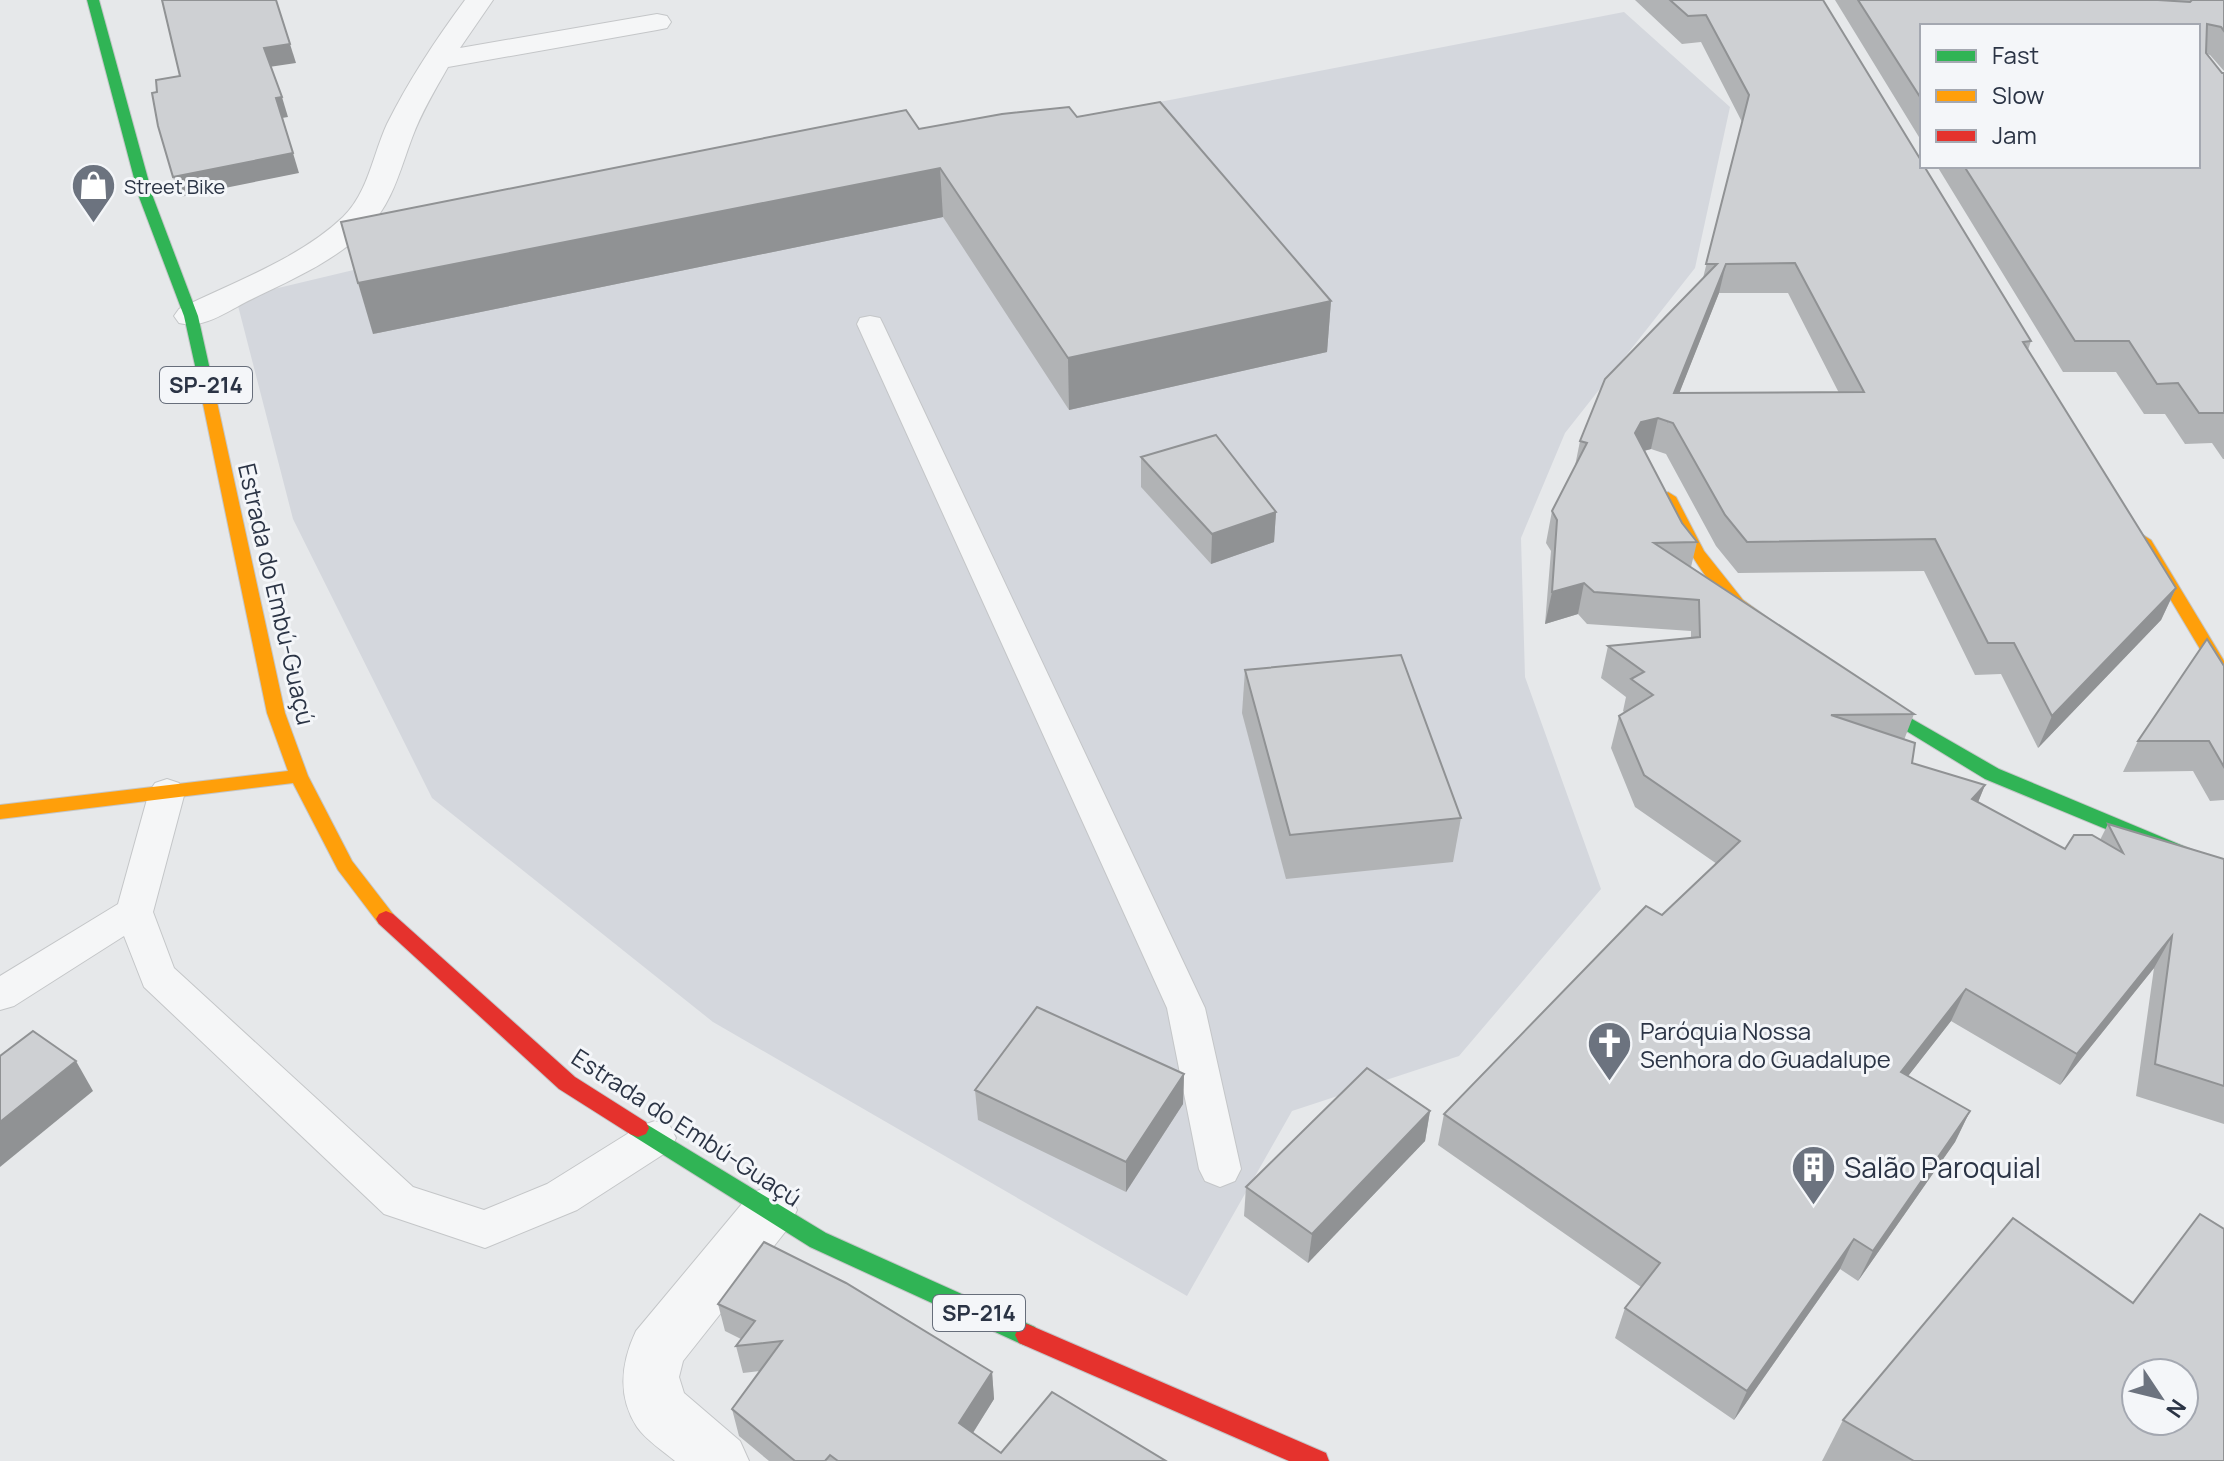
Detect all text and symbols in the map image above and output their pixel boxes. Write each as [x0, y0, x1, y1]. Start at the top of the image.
legend [1920, 24, 2200, 168]
text: Fast [1992, 38, 2039, 71]
text: Slow [1992, 78, 2045, 111]
text: Jam [1992, 118, 2037, 151]
shop icon: Street Bike [69, 162, 117, 225]
place label: Street Bike [124, 173, 225, 200]
road number: SP-214 [160, 367, 252, 403]
street label: Estrada do Embú-Guaçú [231, 460, 323, 728]
place label: Paróquia Nossa Senhora do Guadalupe [1640, 1014, 1891, 1075]
church icon: Paróquia Nossa Senhora do Guadalupe [1585, 1020, 1633, 1083]
street label: Estrada do Embú-Guaçú [566, 1040, 808, 1214]
building icon: Salão Paroquial [1789, 1143, 1837, 1206]
place label: Salão Paroquial [1844, 1148, 2041, 1186]
road number: SP-214 [933, 1295, 1025, 1331]
north arrow [2120, 1357, 2200, 1437]
text: N [2160, 1393, 2193, 1424]

